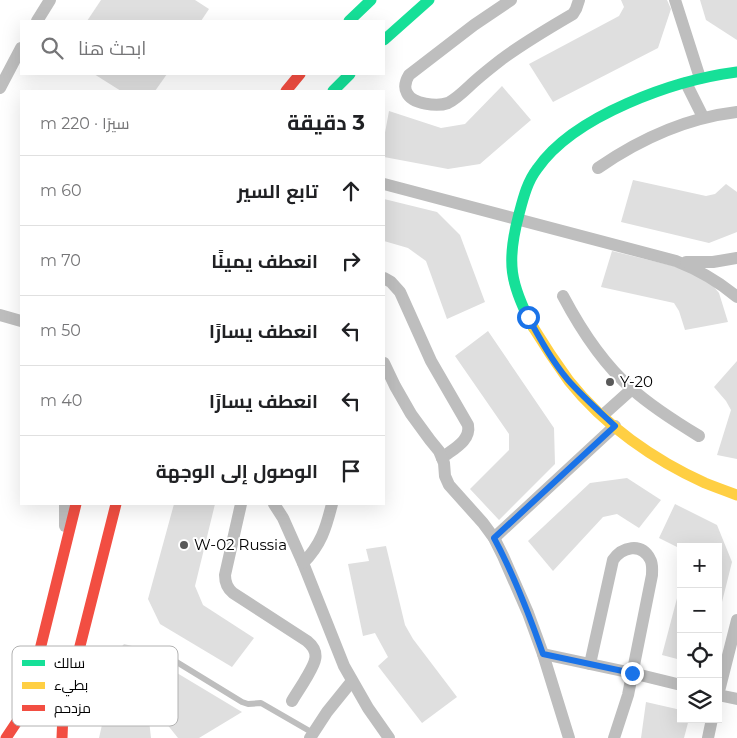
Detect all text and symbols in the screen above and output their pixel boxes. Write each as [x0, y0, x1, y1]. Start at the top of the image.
search box [20, 20, 385, 75]
icon: search [38, 34, 66, 62]
text: ابحث هنا [78, 37, 146, 60]
text: 3 دقيقة [287, 110, 365, 135]
text: سيرًا · 220 m [40, 114, 129, 133]
icon: ahead [337, 177, 365, 205]
text: تابع السير [237, 180, 318, 203]
text: 60 m [40, 181, 82, 200]
icon: right [337, 247, 365, 275]
text: انعطف يمينًا [211, 250, 318, 273]
text: 70 m [40, 251, 81, 270]
route start [517, 306, 540, 329]
icon: left [337, 317, 365, 345]
text: انعطف يسارًا [209, 320, 318, 343]
text: 50 m [40, 321, 81, 340]
place label: Y-20 [620, 372, 653, 391]
marker: Y-20 [604, 376, 616, 388]
icon: left [337, 387, 365, 415]
text: انعطف يسارًا [209, 390, 318, 413]
text: 40 m [40, 391, 82, 410]
icon: arrive [337, 457, 365, 485]
text: الوصول إلى الوجهة [156, 460, 318, 483]
place label: W-02 Russia [194, 535, 287, 554]
marker: W-02 Russia [178, 539, 190, 551]
map controls [677, 543, 722, 723]
button: + [677, 543, 722, 588]
button: − [677, 588, 722, 633]
button: locate [677, 633, 722, 678]
legend [12, 646, 178, 726]
text: سالك [54, 654, 85, 672]
route end [621, 662, 644, 685]
text: بطيء [54, 676, 88, 697]
button: layers [677, 678, 722, 723]
text: مزدحم [54, 699, 91, 718]

